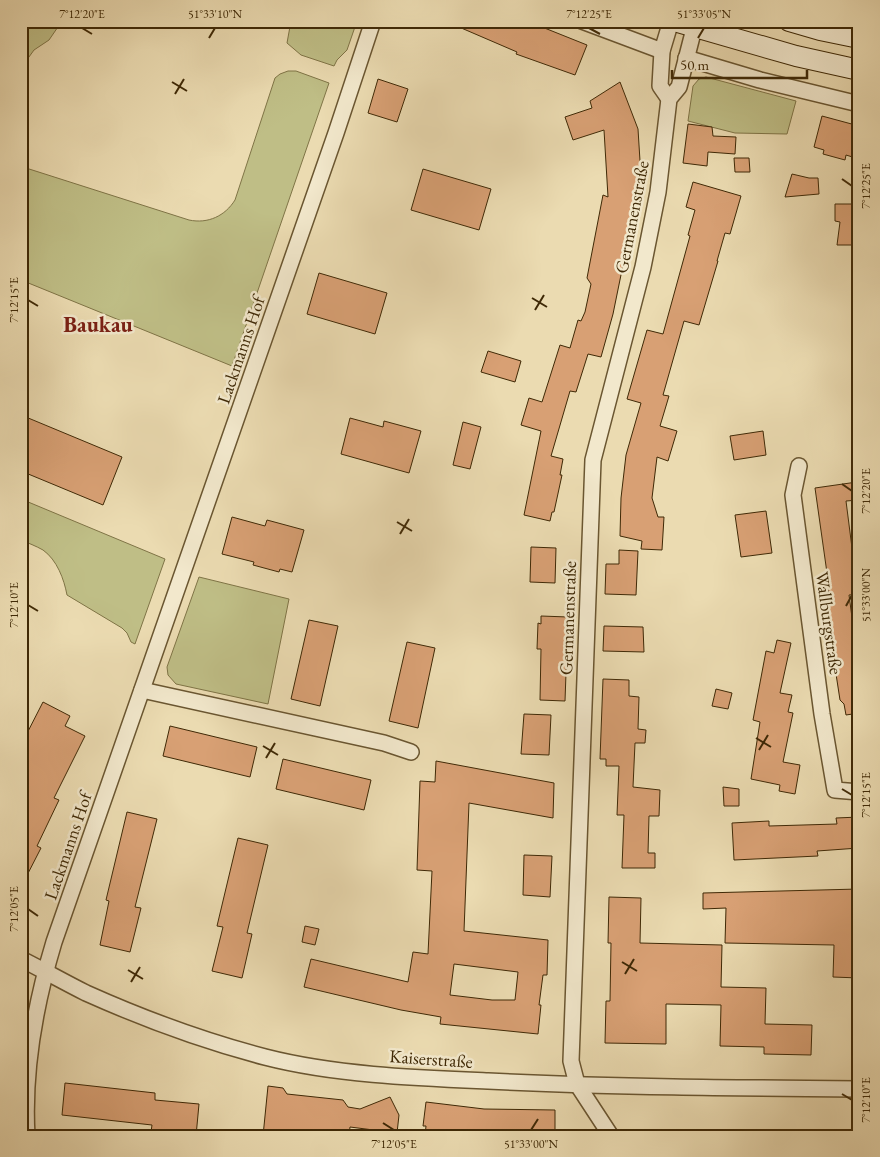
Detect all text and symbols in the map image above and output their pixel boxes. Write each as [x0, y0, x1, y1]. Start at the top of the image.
text: 7°12'20"E [59, 6, 105, 22]
text: 51°33'10"N [188, 6, 242, 22]
text: 7°12'25"E [566, 6, 612, 22]
text: 51°33'05"N [677, 6, 731, 22]
scale bar [672, 48, 808, 80]
text: 50 m [680, 55, 709, 74]
street label: Germanenstraße [609, 159, 654, 275]
text: 7°12'25"E [858, 163, 874, 209]
text: 7°12'15"E [6, 277, 22, 323]
street label: Lackmanns Hof [211, 291, 270, 407]
district label: Baukau [63, 310, 133, 339]
text: 7°12'20"E [858, 468, 874, 514]
street label: Germanenstraße [554, 561, 581, 675]
text: 51°33'00"N [858, 568, 874, 622]
street label: Wallburgstraße [811, 570, 848, 676]
text: 7°12'10"E [6, 582, 22, 628]
text: 7°12'15"E [858, 772, 874, 818]
street label: Lackmanns Hof [38, 787, 97, 903]
text: 7°12'05"E [6, 886, 22, 932]
street label: Kaiserstraße [389, 1044, 473, 1073]
text: 7°12'10"E [858, 1077, 874, 1123]
text: 7°12'05"E [371, 1136, 417, 1152]
text: 51°33'00"N [504, 1136, 558, 1152]

